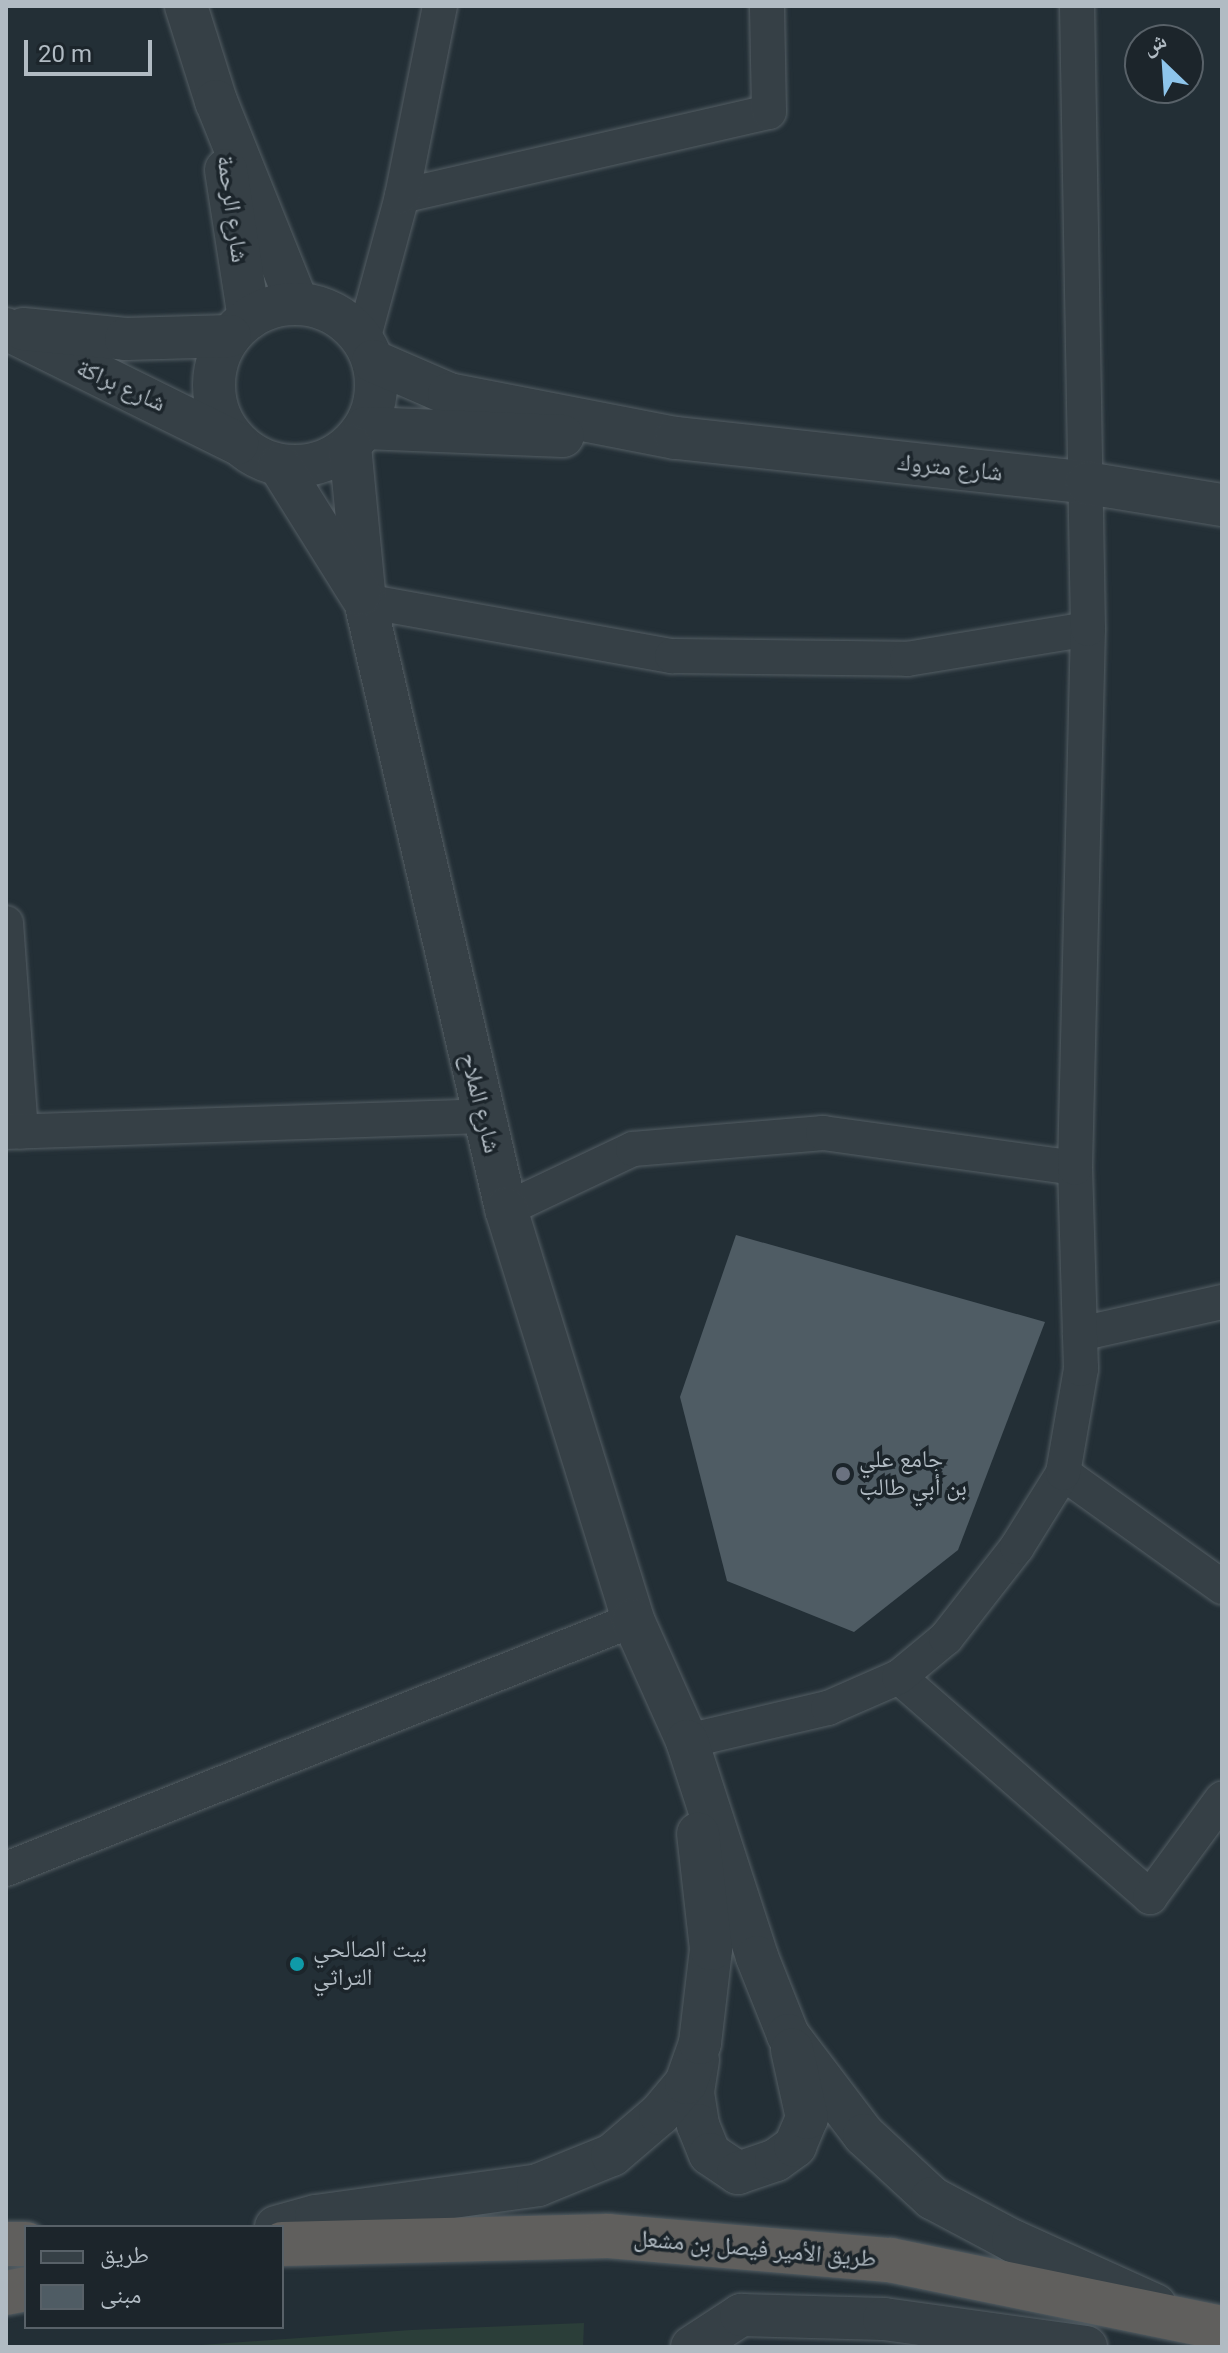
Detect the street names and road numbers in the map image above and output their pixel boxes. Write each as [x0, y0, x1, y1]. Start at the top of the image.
street label: شارع الرحمة [210, 153, 254, 265]
street label: شارع براكة [72, 354, 170, 418]
street label: شارع متروك [896, 448, 1004, 488]
street label: شارع الملاح [454, 1050, 506, 1156]
street label: طريق الأمير فيصل بن مشعل [632, 2224, 878, 2274]

